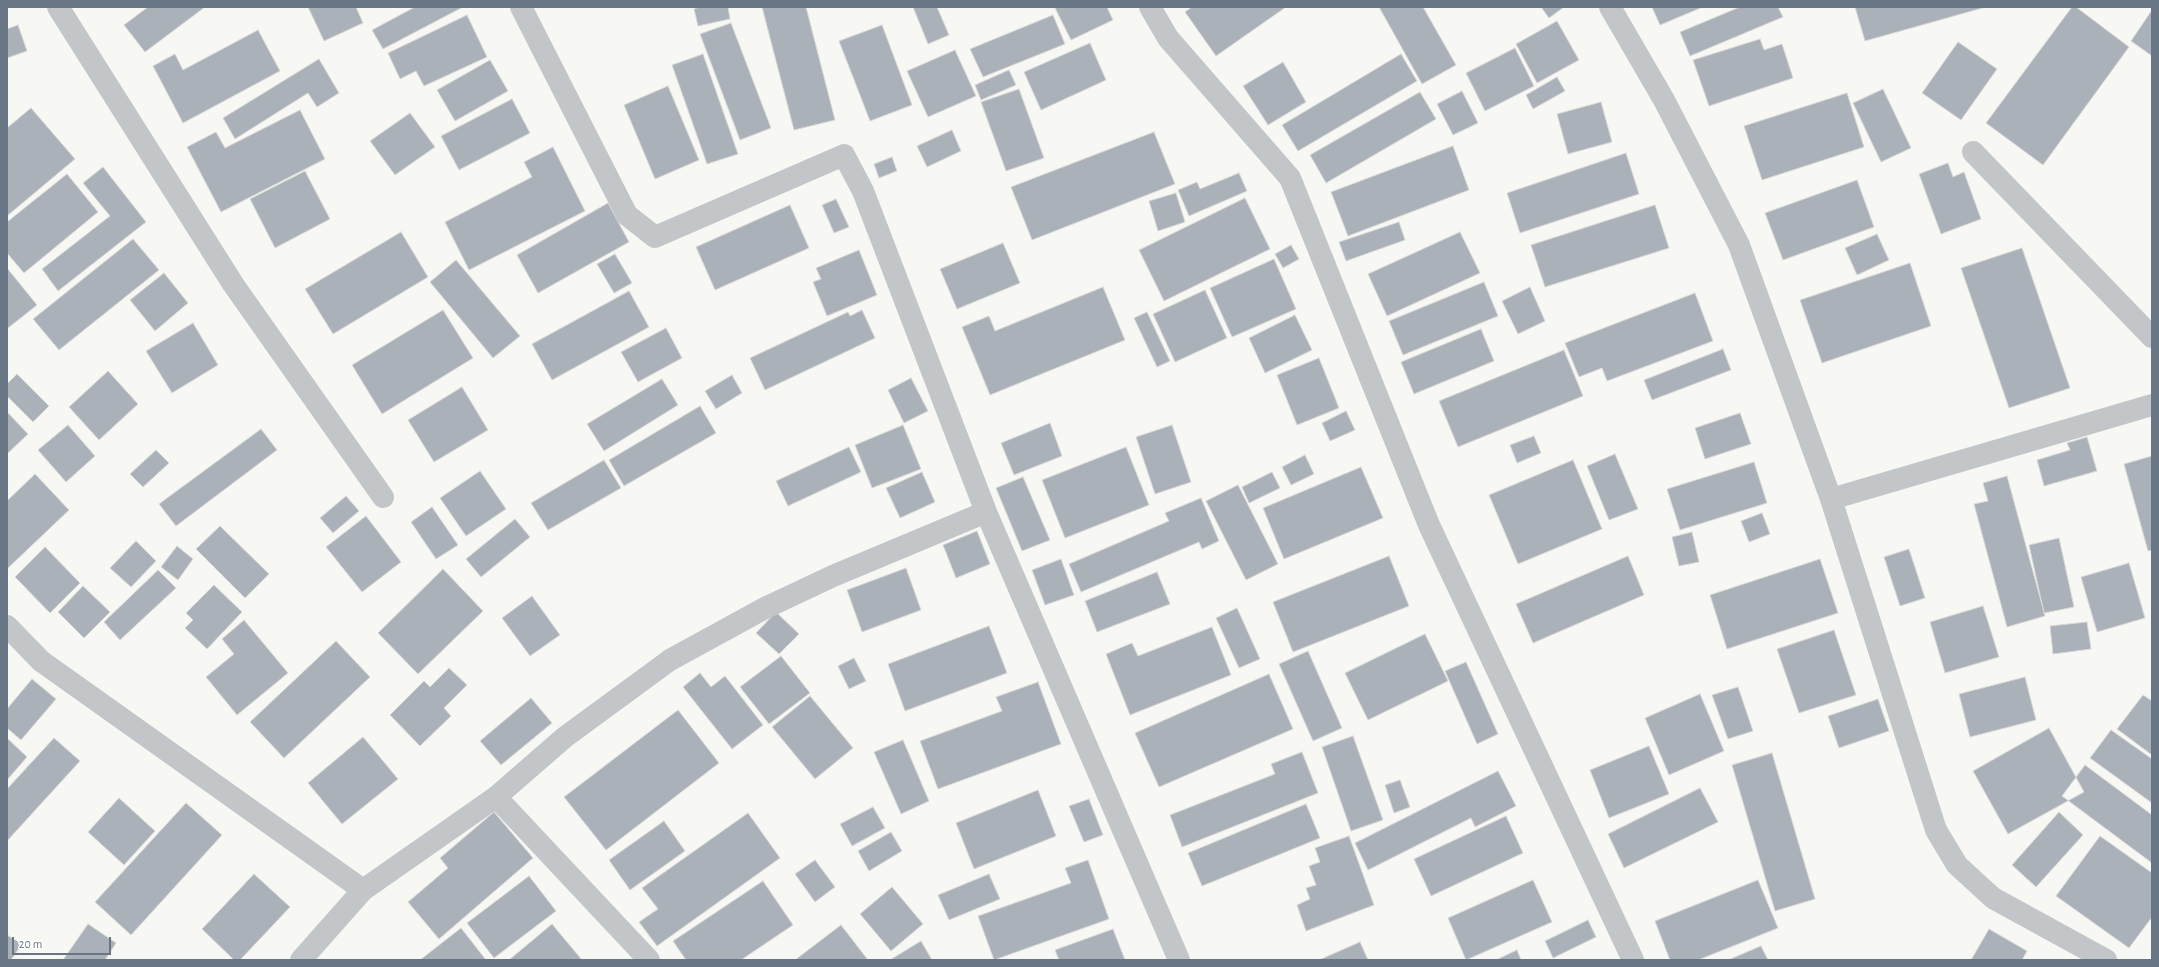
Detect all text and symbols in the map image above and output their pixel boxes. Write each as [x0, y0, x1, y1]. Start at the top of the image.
scale bar [14, 929, 113, 955]
text: 20 m [19, 938, 42, 950]

